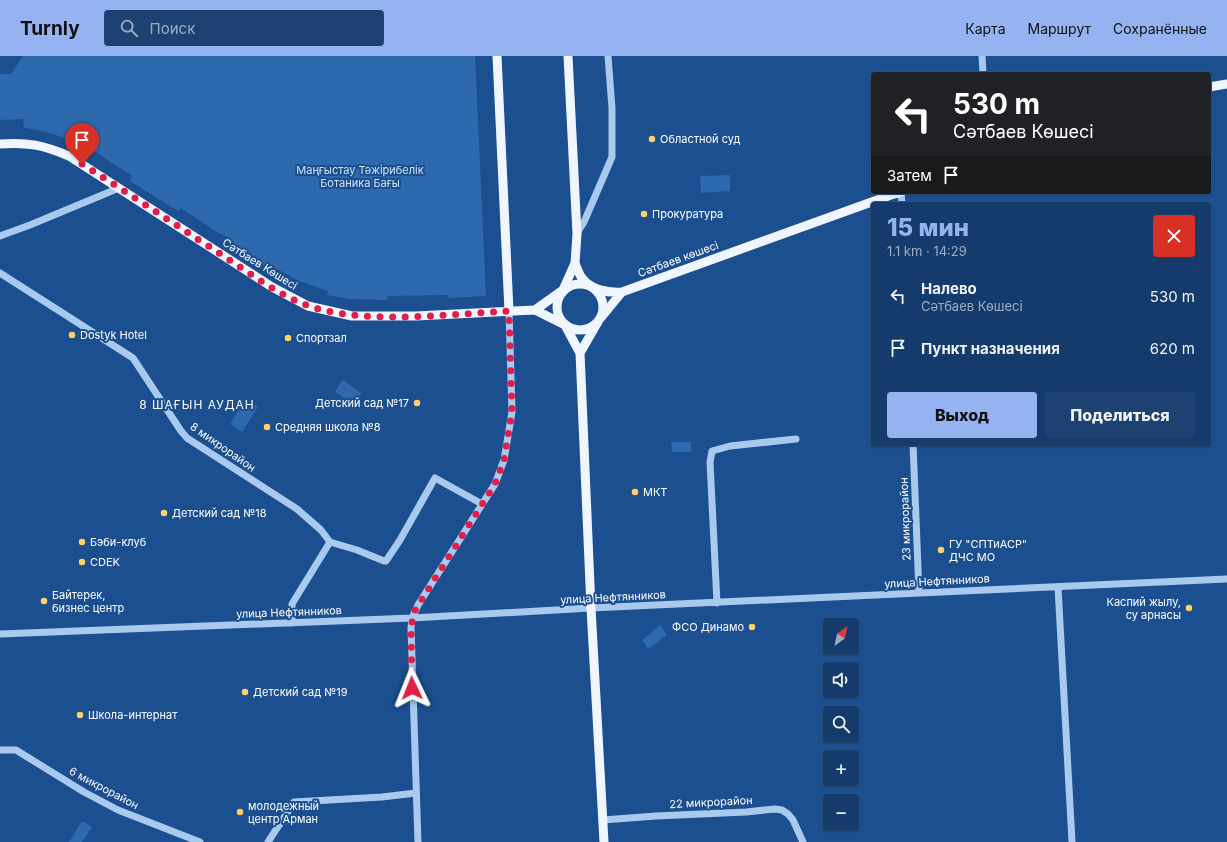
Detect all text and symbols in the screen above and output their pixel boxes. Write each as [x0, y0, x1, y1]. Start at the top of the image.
search box [104, 10, 384, 46]
text: Turnly [20, 17, 80, 40]
icon: search [118, 17, 140, 39]
text: Поиск [150, 19, 195, 38]
text: Карта [965, 20, 1006, 37]
text: Маршрут [1028, 20, 1091, 37]
text: Сохранённые [1113, 20, 1207, 37]
text: 530 m [953, 87, 1040, 121]
icon: left [887, 88, 939, 140]
text: Сәтбаев Көшесі [953, 121, 1094, 142]
pin [65, 123, 99, 164]
icon: arrive [71, 129, 93, 151]
place label: Областной суд [660, 132, 740, 146]
marker: Областной суд [647, 134, 657, 144]
park label: Маңғыстау Тәжірибелік Ботаника Бағы [296, 163, 424, 190]
icon: arrive [940, 164, 962, 186]
text: Затем [887, 166, 932, 185]
place label: Прокуратура [652, 207, 723, 221]
marker: Прокуратура [639, 209, 649, 219]
text: 15 мин [887, 213, 969, 242]
button: close [1153, 215, 1195, 257]
street label: Сәтбаев Көшесі [220, 235, 300, 293]
street label: Сәтбаев көшесі [636, 238, 720, 280]
text: 1.1 km · 14:29 [887, 243, 967, 259]
text: Налево [921, 279, 977, 298]
icon: left [887, 285, 909, 307]
text: 530 m [1150, 287, 1195, 306]
text: Сәтбаев Көшесі [921, 298, 1023, 314]
place label: Dostyk Hotel [80, 328, 147, 342]
marker: Dostyk Hotel [67, 330, 77, 340]
place label: Спортзал [296, 331, 347, 345]
marker: Спортзал [283, 333, 293, 343]
icon: arrive [887, 337, 909, 359]
text: Пункт назначения [921, 339, 1060, 358]
text: 620 m [1150, 339, 1195, 358]
button: Выход [887, 392, 1037, 438]
button: Поделиться [1045, 392, 1195, 438]
place label: Детский сад №17 [315, 396, 409, 410]
district label: 8 ШАҒЫН АУДАН [139, 397, 255, 412]
marker: Детский сад №17 [412, 398, 422, 408]
street label: 8 микрорайон [188, 419, 258, 475]
place label: Средняя школа №8 [275, 420, 381, 434]
marker: Средняя школа №8 [262, 422, 272, 432]
street label: 23 микрорайон [897, 477, 913, 561]
place label: МКТ [643, 485, 667, 499]
marker: МКТ [630, 487, 640, 497]
place label: Детский сад №18 [172, 506, 267, 520]
marker: Детский сад №18 [159, 508, 169, 518]
place label: Бэби-клуб [90, 535, 146, 549]
marker: Бэби-клуб [77, 537, 87, 547]
place label: ГУ "СПТиАСР" ДЧС МО [949, 537, 1027, 564]
marker: ГУ "СПТиАСР" ДЧС МО [936, 545, 946, 555]
place label: CDEK [90, 555, 121, 569]
marker: CDEK [77, 557, 87, 567]
street label: улица Нефтянников [884, 571, 990, 591]
street label: улица Нефтянников [560, 587, 666, 607]
place label: Байтерек, бизнес центр [52, 588, 125, 615]
place label: Каспий жылу, су арнасы [1107, 595, 1181, 622]
marker: Байтерек, бизнес центр [39, 596, 49, 606]
street label: улица Нефтянников [236, 603, 342, 621]
marker: Каспий жылу, су арнасы [1184, 603, 1194, 613]
north arrow [823, 618, 859, 654]
map controls [823, 618, 859, 830]
place label: ФСО Динамо [672, 620, 744, 634]
marker: ФСО Динамо [747, 622, 757, 632]
button: sound [823, 662, 859, 698]
position arrow [391, 667, 433, 709]
place label: Детский сад №19 [253, 685, 348, 699]
marker: Детский сад №19 [240, 687, 250, 697]
button: search [823, 706, 859, 742]
place label: Школа-интернат [88, 708, 178, 722]
marker: Школа-интернат [75, 710, 85, 720]
button: + [823, 750, 859, 786]
street label: 6 микрорайон [67, 764, 141, 812]
street label: 22 микрорайон [669, 793, 753, 811]
button: − [823, 794, 859, 830]
place label: молодежный центр Арман [248, 799, 319, 826]
marker: молодежный центр Арман [235, 807, 245, 817]

